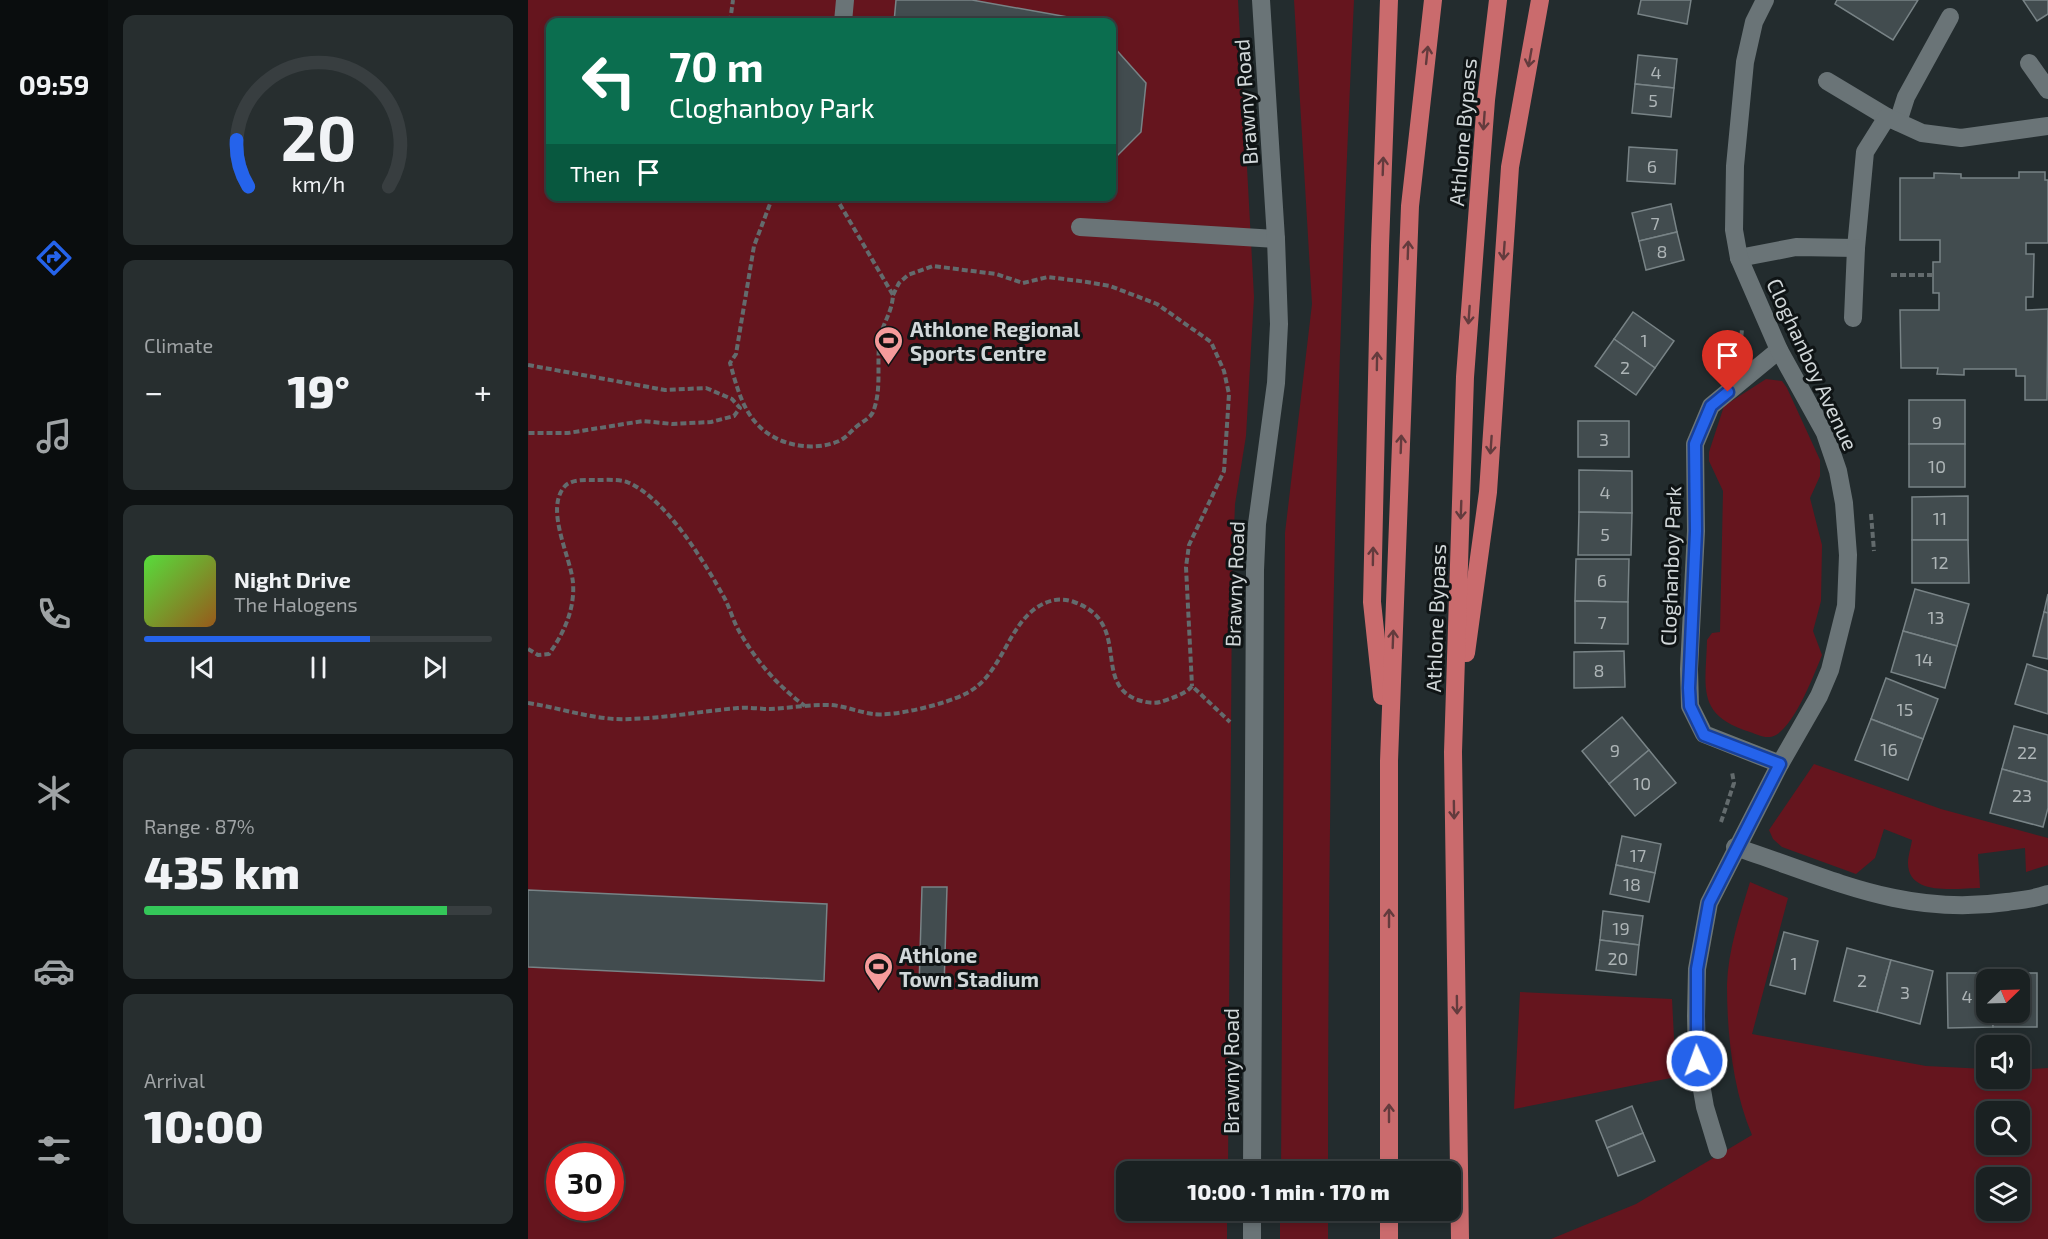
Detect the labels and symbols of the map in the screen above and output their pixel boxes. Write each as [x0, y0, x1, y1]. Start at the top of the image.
street label: Brawny Road [1228, 38, 1262, 166]
one-way arrow [1422, 46, 1433, 66]
one-way arrow [1524, 47, 1535, 67]
street label: Athlone Bypass [1443, 57, 1481, 207]
house number: 4 [1650, 61, 1662, 83]
house number: 5 [1648, 89, 1658, 111]
one-way arrow [1479, 110, 1490, 130]
house number: 6 [1647, 155, 1657, 177]
one-way arrow [1377, 157, 1388, 177]
house number: 7 [1650, 212, 1660, 234]
one-way arrow [1403, 240, 1414, 260]
one-way arrow [1498, 240, 1509, 260]
house number: 8 [1657, 240, 1667, 262]
street label: Cloghanboy Avenue [1762, 274, 1864, 454]
one-way arrow [1464, 305, 1475, 325]
place label: Athlone Regional Sports Centre [910, 316, 1080, 365]
sports icon: Athlone Regional Sports Centre [873, 324, 905, 366]
house number: 1 [1640, 329, 1648, 351]
pin [1702, 330, 1753, 392]
one-way arrow [1371, 352, 1383, 372]
house number: 2 [1620, 356, 1630, 378]
house number: 9 [1932, 411, 1942, 433]
house number: 3 [1599, 428, 1609, 450]
one-way arrow [1395, 435, 1406, 455]
one-way arrow [1485, 435, 1496, 455]
house number: 10 [1928, 455, 1946, 477]
house number: 4 [1599, 481, 1611, 503]
street label: Cloghanboy Park [1655, 485, 1685, 646]
one-way arrow [1455, 499, 1466, 519]
house number: 11 [1933, 507, 1947, 529]
street label: Brawny Road [1219, 521, 1249, 647]
house number: 5 [1600, 523, 1610, 545]
street label: Athlone Bypass [1420, 543, 1450, 693]
one-way arrow [1367, 547, 1379, 567]
house number: 12 [1931, 551, 1949, 573]
house number: 6 [1597, 569, 1607, 591]
house number: 13 [1927, 606, 1945, 628]
house number: 7 [1597, 611, 1607, 633]
one-way arrow [1388, 630, 1399, 650]
house number: 14 [1915, 648, 1933, 670]
house number: 8 [1594, 659, 1604, 681]
house number: 15 [1897, 698, 1913, 720]
house number: 16 [1880, 738, 1898, 760]
house number: 9 [1610, 739, 1620, 761]
house number: 22 [2017, 741, 2037, 763]
house number: 10 [1633, 772, 1651, 794]
house number: 23 [2012, 784, 2032, 806]
one-way arrow [1448, 800, 1460, 820]
house number: 17 [1630, 844, 1646, 866]
house number: 18 [1623, 873, 1641, 895]
one-way arrow [1383, 909, 1395, 929]
house number: 19 [1612, 917, 1630, 939]
place label: Athlone Town Stadium [899, 942, 1039, 991]
house number: 20 [1608, 947, 1628, 969]
sports icon: Athlone Town Stadium [862, 950, 894, 992]
house number: 1 [1790, 952, 1798, 974]
house number: 2 [1857, 969, 1867, 991]
north arrow [1976, 969, 2030, 1023]
house number: 3 [1900, 981, 1910, 1003]
house number: 4 [1961, 985, 1973, 1007]
one-way arrow [1451, 995, 1463, 1015]
street label: Brawny Road [1218, 1008, 1243, 1134]
position arrow [1665, 1029, 1729, 1093]
one-way arrow [1383, 1104, 1395, 1124]
speed limit sign: 30 [546, 1143, 624, 1221]

